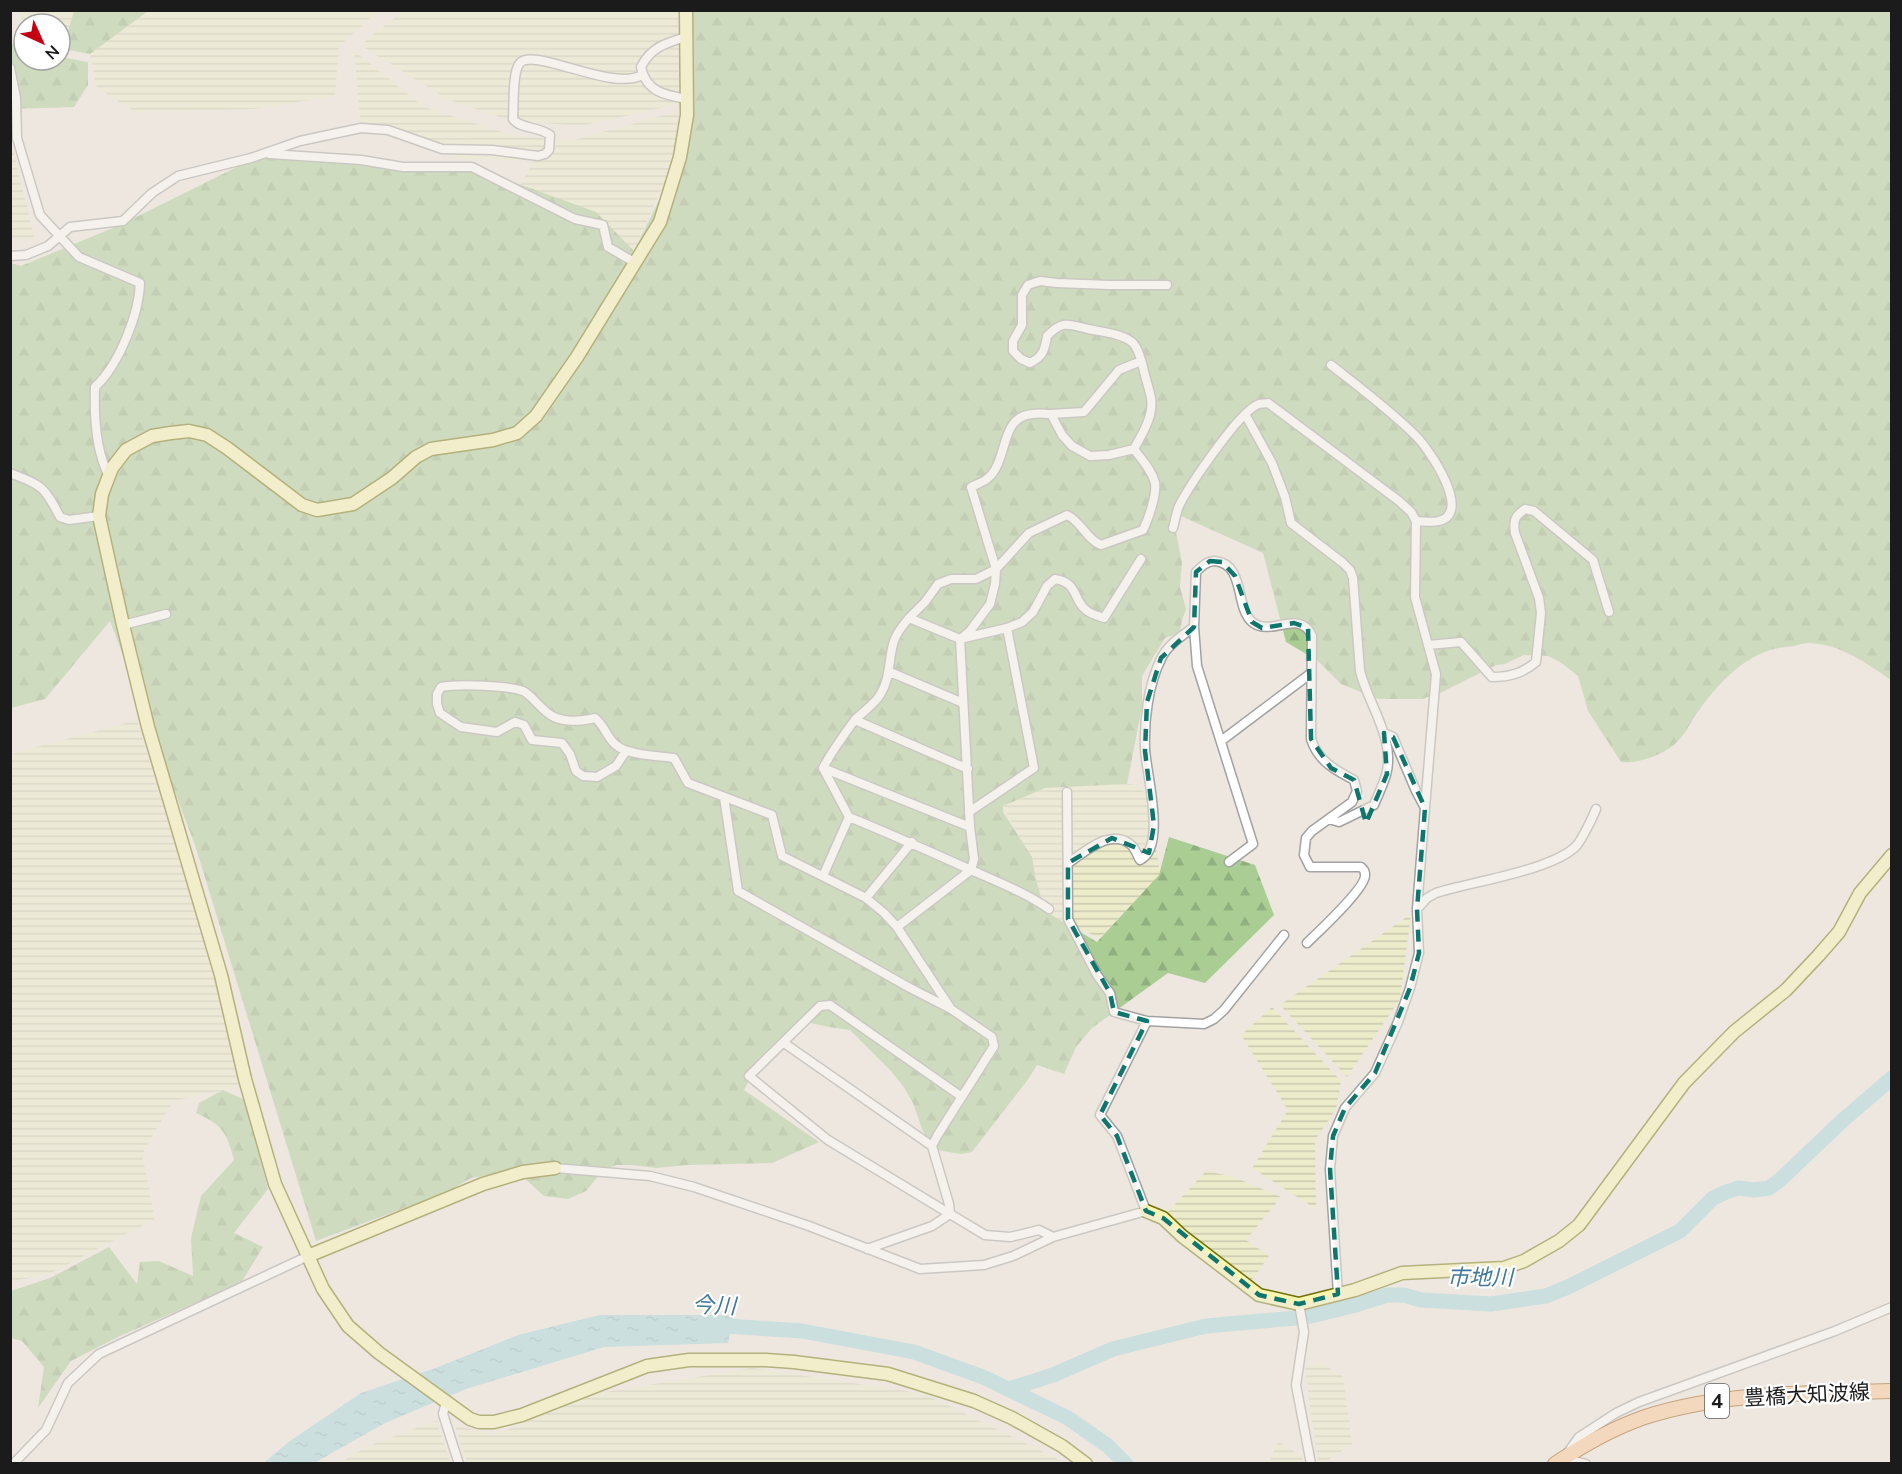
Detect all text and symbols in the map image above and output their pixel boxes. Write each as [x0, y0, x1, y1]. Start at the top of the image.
north arrow [12, 12, 72, 72]
text: N [40, 40, 64, 64]
water label: 市地川 [1447, 1263, 1515, 1293]
water label: 今川 [691, 1290, 738, 1322]
street label: 豊橋大知波線 [1743, 1378, 1871, 1412]
road number: 4 [1705, 1384, 1729, 1418]

